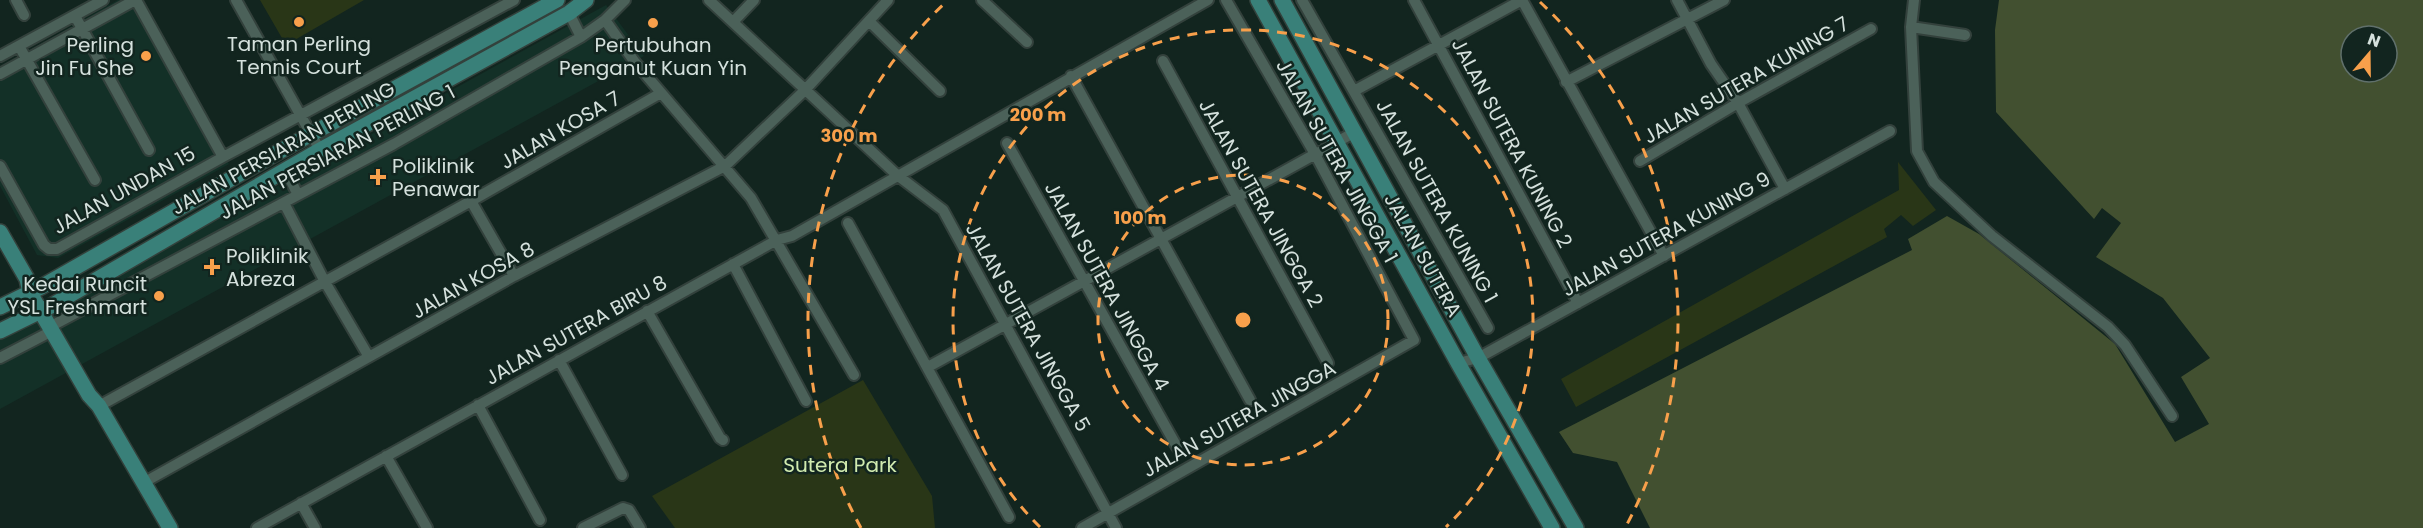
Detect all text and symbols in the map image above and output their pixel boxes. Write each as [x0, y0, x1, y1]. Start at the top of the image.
street label: JALAN SUTERA KUNING 7 [1638, 10, 1854, 150]
marker: Taman Perling Tennis Court [292, 15, 306, 29]
marker: Pertubuhan Penganut Kuan Yin [646, 16, 660, 30]
north arrow [2339, 24, 2399, 84]
text: N [2364, 28, 2384, 53]
place label: Taman Perling Tennis Court [227, 30, 371, 81]
place label: Perling Jin Fu She [35, 31, 134, 82]
place label: Pertubuhan Penganut Kuan Yin [559, 31, 747, 82]
street label: JALAN SUTERA KUNING 2 [1445, 33, 1579, 253]
marker: Perling Jin Fu She [139, 49, 153, 63]
street label: JALAN SUTERA JINGGA 1 [1269, 54, 1405, 268]
street label: JALAN PERSIARAN PERLING [166, 75, 400, 221]
street label: JALAN PERSIARAN PERLING 1 [214, 78, 460, 226]
street label: JALAN KOSA 7 [495, 84, 625, 176]
street label: JALAN SUTERA JINGGA 2 [1192, 94, 1330, 312]
street label: JALAN SUTERA KUNING 1 [1371, 95, 1503, 307]
text: 200 m [1010, 102, 1066, 127]
text: 300 m [820, 123, 878, 148]
street label: JALAN UNDAN 15 [48, 139, 200, 241]
place label: Poliklinik Penawar [392, 152, 480, 203]
street label: JALAN SUTERA KUNING 9 [1556, 165, 1776, 303]
marker: Poliklinik Penawar [369, 168, 387, 186]
street label: JALAN SUTERA JINGGA 4 [1038, 176, 1176, 396]
street label: JALAN SUTERA [1379, 189, 1467, 321]
text: 100 m [1113, 205, 1167, 230]
street label: JALAN SUTERA JINGGA 5 [959, 217, 1097, 437]
street label: JALAN KOSA 8 [407, 235, 539, 325]
place label: Poliklinik Abreza [226, 242, 309, 293]
marker: Poliklinik Abreza [203, 258, 221, 276]
street label: JALAN SUTERA BIRU 8 [480, 268, 672, 392]
place label: Kedai Runcit YSL Freshmart [8, 270, 147, 321]
marker: Kedai Runcit YSL Freshmart [152, 289, 166, 303]
centre of rings [1233, 310, 1253, 330]
street label: JALAN SUTERA JINGGA [1137, 354, 1341, 484]
park label: Sutera Park [783, 451, 897, 479]

